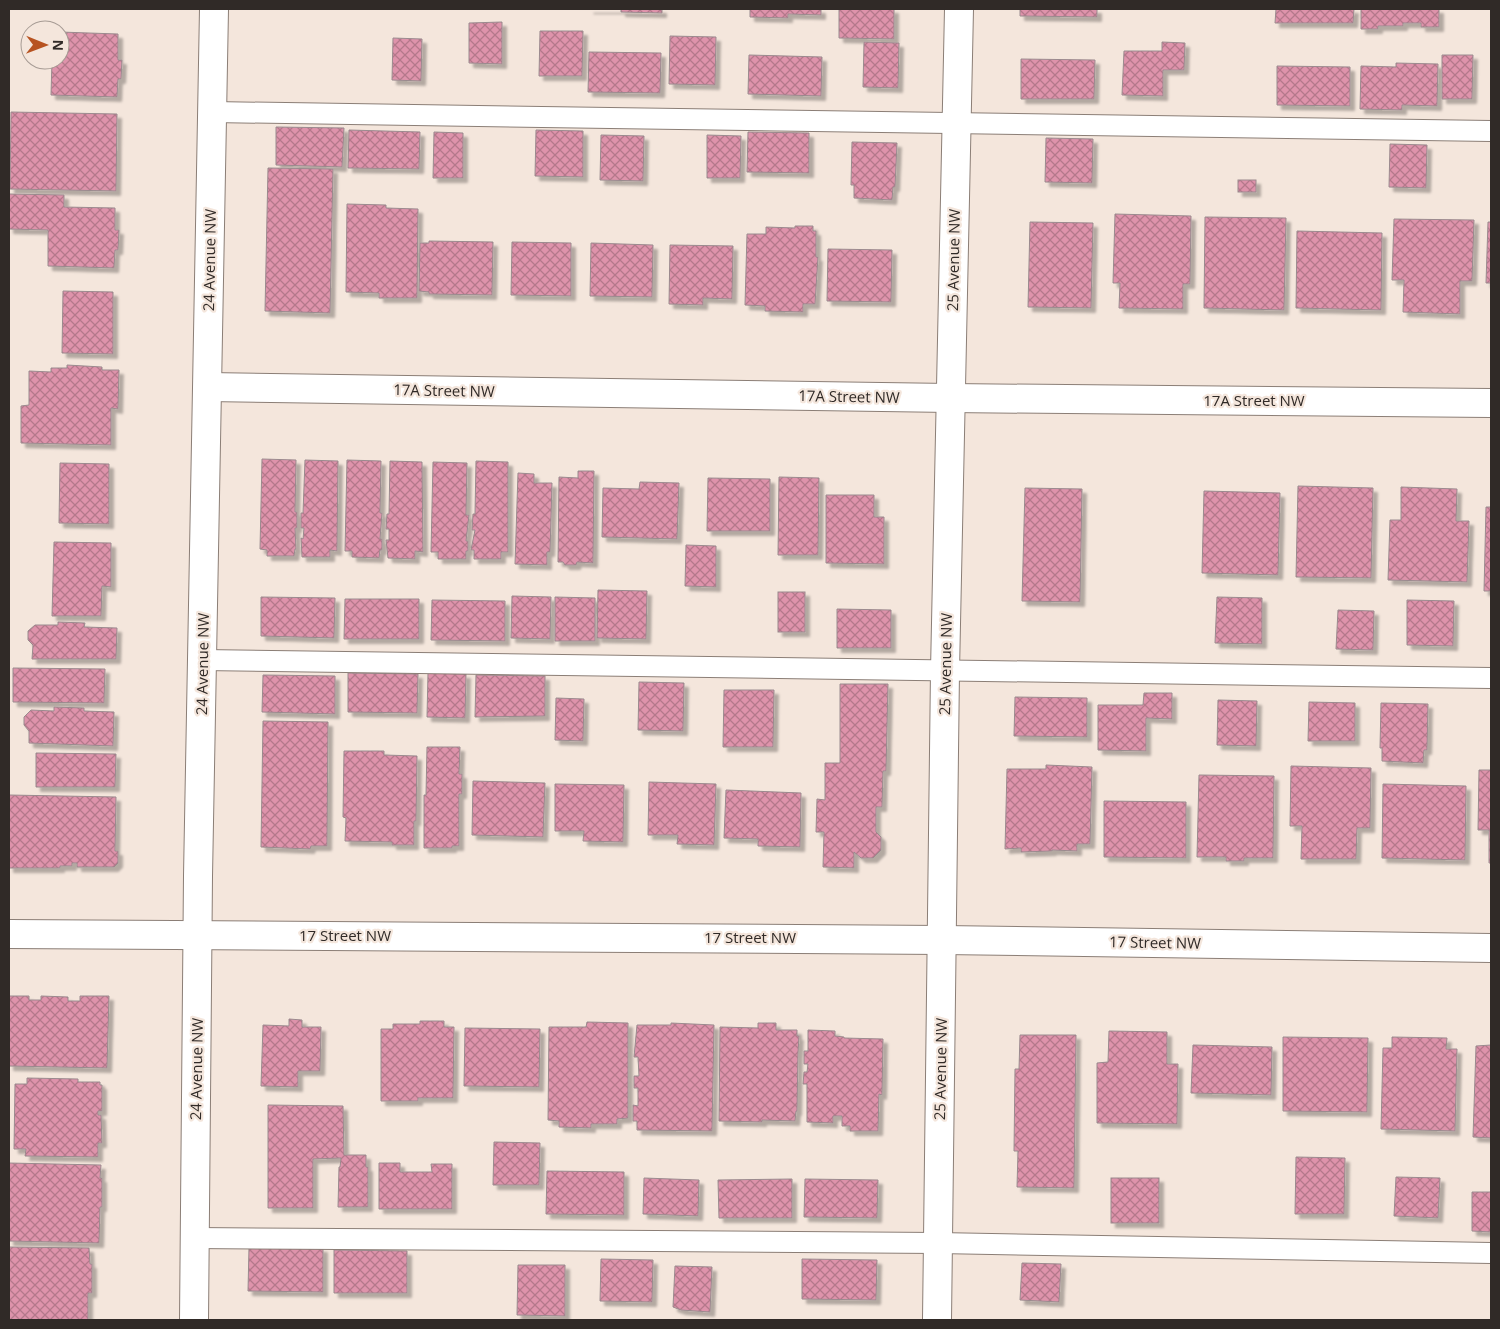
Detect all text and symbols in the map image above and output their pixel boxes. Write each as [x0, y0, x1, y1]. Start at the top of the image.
north arrow [20, 20, 70, 70]
text: N [49, 39, 68, 51]
street label: 24 Avenue NW [198, 209, 220, 311]
street label: 25 Avenue NW [942, 209, 964, 311]
street label: 17A Street NW [393, 379, 495, 401]
street label: 17A Street NW [798, 385, 900, 407]
street label: 17A Street NW [1203, 390, 1305, 410]
street label: 24 Avenue NW [191, 613, 213, 715]
street label: 25 Avenue NW [934, 613, 956, 715]
street label: 17 Street NW [299, 925, 391, 945]
street label: 17 Street NW [704, 927, 796, 947]
street label: 17 Street NW [1109, 931, 1201, 953]
street label: 24 Avenue NW [185, 1018, 207, 1120]
street label: 25 Avenue NW [929, 1018, 951, 1120]

